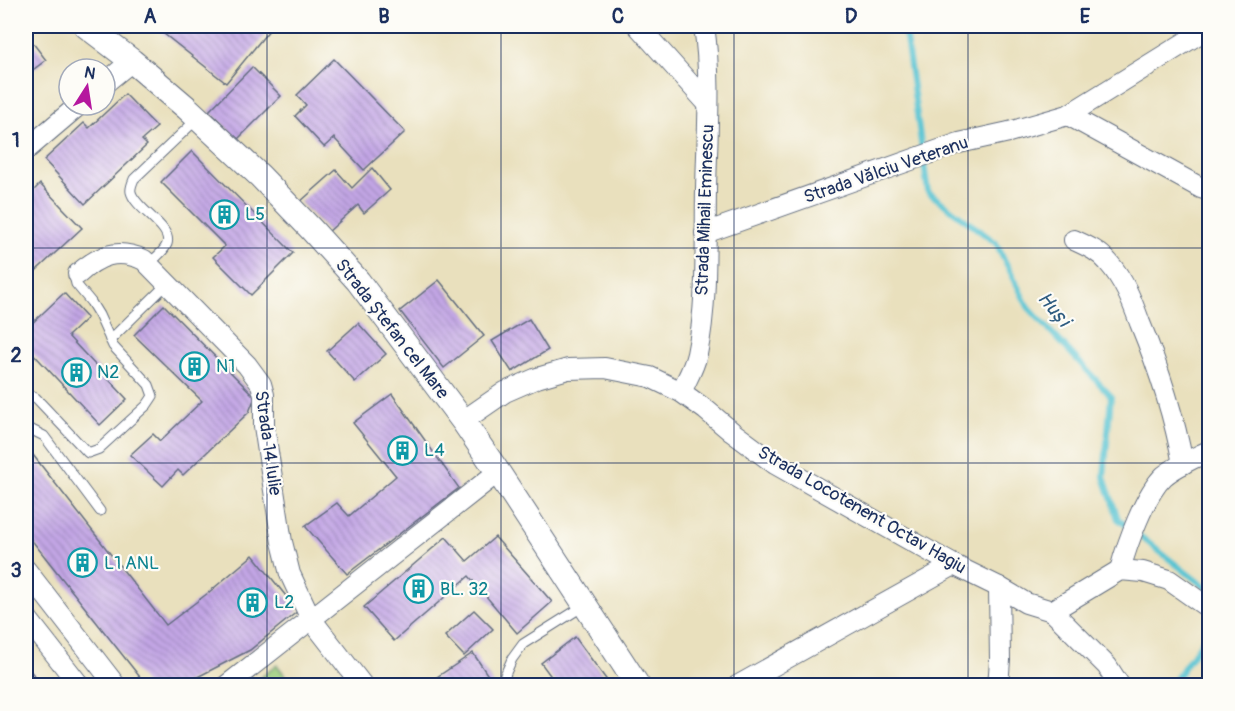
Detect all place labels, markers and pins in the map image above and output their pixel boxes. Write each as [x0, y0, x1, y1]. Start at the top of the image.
building icon: L5 [208, 198, 240, 230]
place label: L5 [245, 203, 265, 226]
building icon: N1 [179, 350, 211, 382]
place label: N1 [216, 355, 235, 378]
building icon: N2 [60, 356, 92, 388]
place label: N2 [97, 361, 119, 384]
building icon: L4 [387, 434, 419, 466]
place label: L4 [424, 439, 445, 462]
building icon: L1 ANL [67, 547, 99, 579]
place label: L1 ANL [104, 552, 159, 575]
building icon: BL. 32 [403, 573, 435, 605]
place label: BL. 32 [440, 578, 488, 601]
building icon: L2 [237, 586, 269, 618]
place label: L2 [274, 591, 294, 614]

